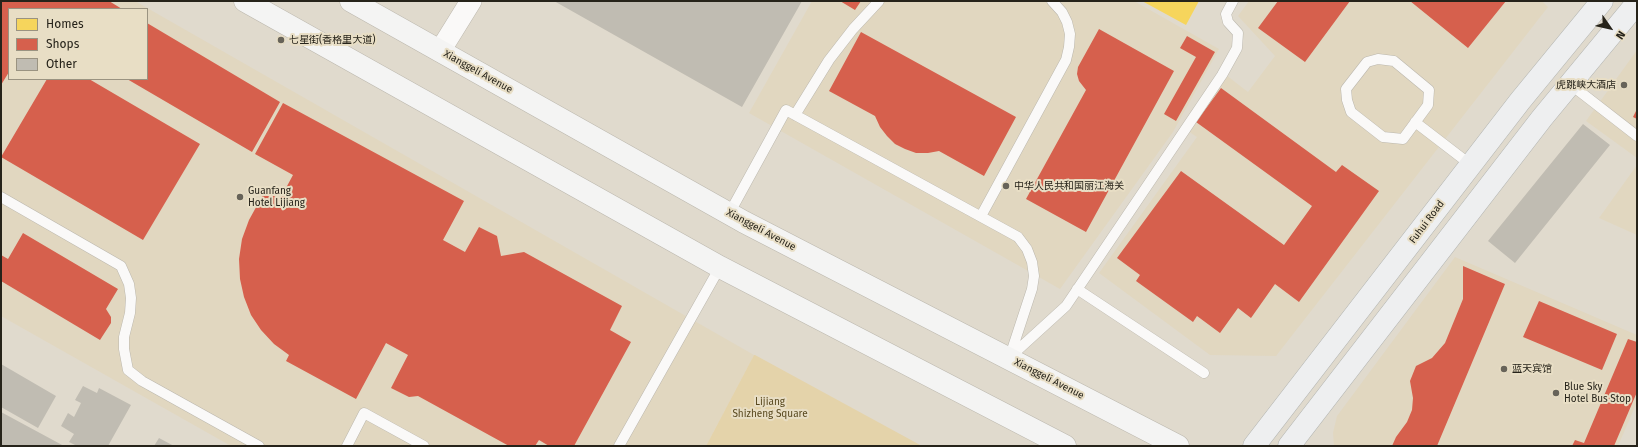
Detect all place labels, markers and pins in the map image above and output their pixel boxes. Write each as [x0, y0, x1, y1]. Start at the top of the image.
place label: 七星街(香格里大道) [289, 34, 375, 46]
marker: 七星街(香格里大道) [276, 35, 286, 45]
place label: 虎跳峡大酒店 [1556, 79, 1616, 91]
marker: 虎跳峡大酒店 [1619, 80, 1629, 90]
place label: 中华人民共和国丽江海关 [1014, 180, 1124, 192]
marker: 中华人民共和国丽江海关 [1001, 181, 1011, 191]
place label: Guanfang Hotel Lijiang [248, 185, 305, 208]
marker: Guanfang Hotel Lijiang [235, 192, 245, 202]
place label: 蓝天宾馆 [1512, 363, 1552, 375]
marker: 蓝天宾馆 [1499, 364, 1509, 374]
place label: Blue Sky Hotel Bus Stop [1564, 381, 1631, 404]
marker: Blue Sky Hotel Bus Stop [1551, 388, 1561, 398]

